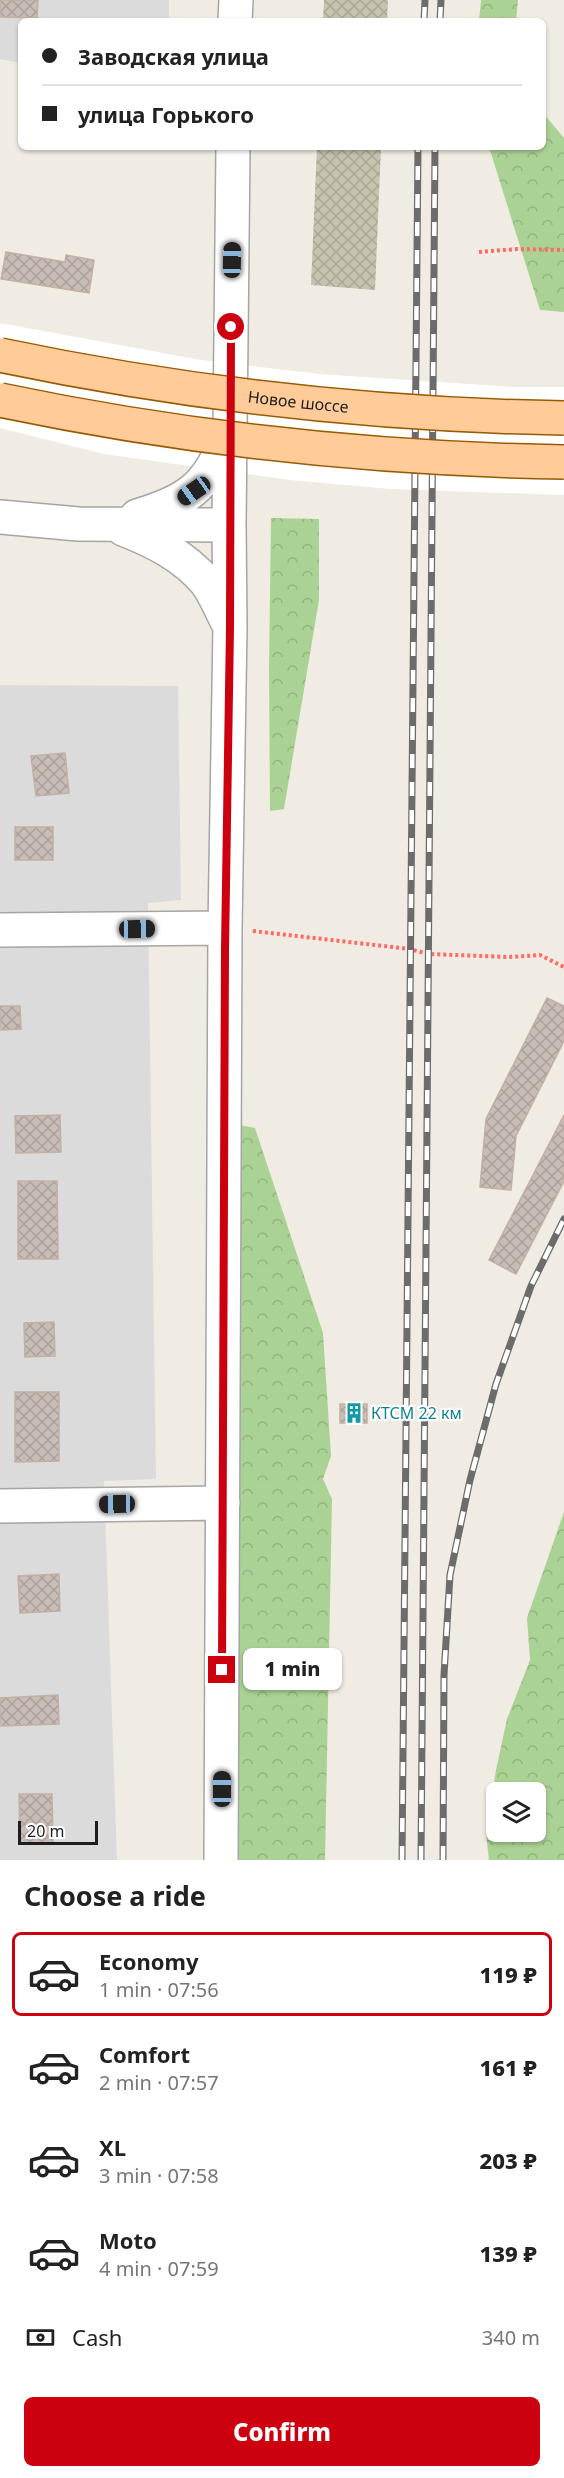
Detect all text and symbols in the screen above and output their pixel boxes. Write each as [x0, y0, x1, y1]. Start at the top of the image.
text: Заводская улица [78, 41, 269, 71]
text: улица Горького [78, 99, 254, 129]
car [223, 242, 241, 278]
route start [217, 313, 244, 340]
street label: Новое шоссе [247, 385, 350, 418]
car [174, 473, 214, 509]
car [119, 920, 155, 938]
building icon: КТСМ 22 км [342, 1401, 366, 1425]
place label: КТСМ 22 км [371, 1402, 462, 1424]
car [99, 1495, 135, 1513]
callout: 1 min [243, 1649, 342, 1691]
text: 1 min [265, 1655, 320, 1682]
route end [208, 1656, 235, 1683]
car [213, 1771, 231, 1807]
map controls [486, 1782, 546, 1842]
button: layers [486, 1782, 546, 1842]
scale bar [18, 1818, 98, 1846]
text: 20 m [27, 1820, 64, 1842]
text: Choose a ride [24, 1877, 206, 1914]
text: Economy [99, 1946, 198, 1976]
icon: car [27, 1947, 81, 2001]
text: 119 ₽ [480, 1959, 537, 1989]
text: 1 min · 07:56 [99, 1976, 219, 2003]
text: Comfort [99, 2039, 190, 2069]
icon: car [27, 2040, 81, 2094]
text: 161 ₽ [480, 2052, 537, 2082]
text: 2 min · 07:57 [99, 2069, 219, 2096]
text: XL [99, 2132, 126, 2162]
icon: car [27, 2133, 81, 2187]
text: 203 ₽ [480, 2145, 537, 2175]
text: 3 min · 07:58 [99, 2162, 219, 2189]
text: Moto [99, 2225, 157, 2255]
icon: car [27, 2226, 81, 2280]
text: 139 ₽ [480, 2238, 537, 2268]
text: 4 min · 07:59 [99, 2255, 219, 2282]
icon: cash [24, 2321, 57, 2354]
text: Cash [72, 2322, 122, 2352]
text: 340 m [482, 2324, 540, 2351]
button: Confirm [24, 2397, 540, 2466]

